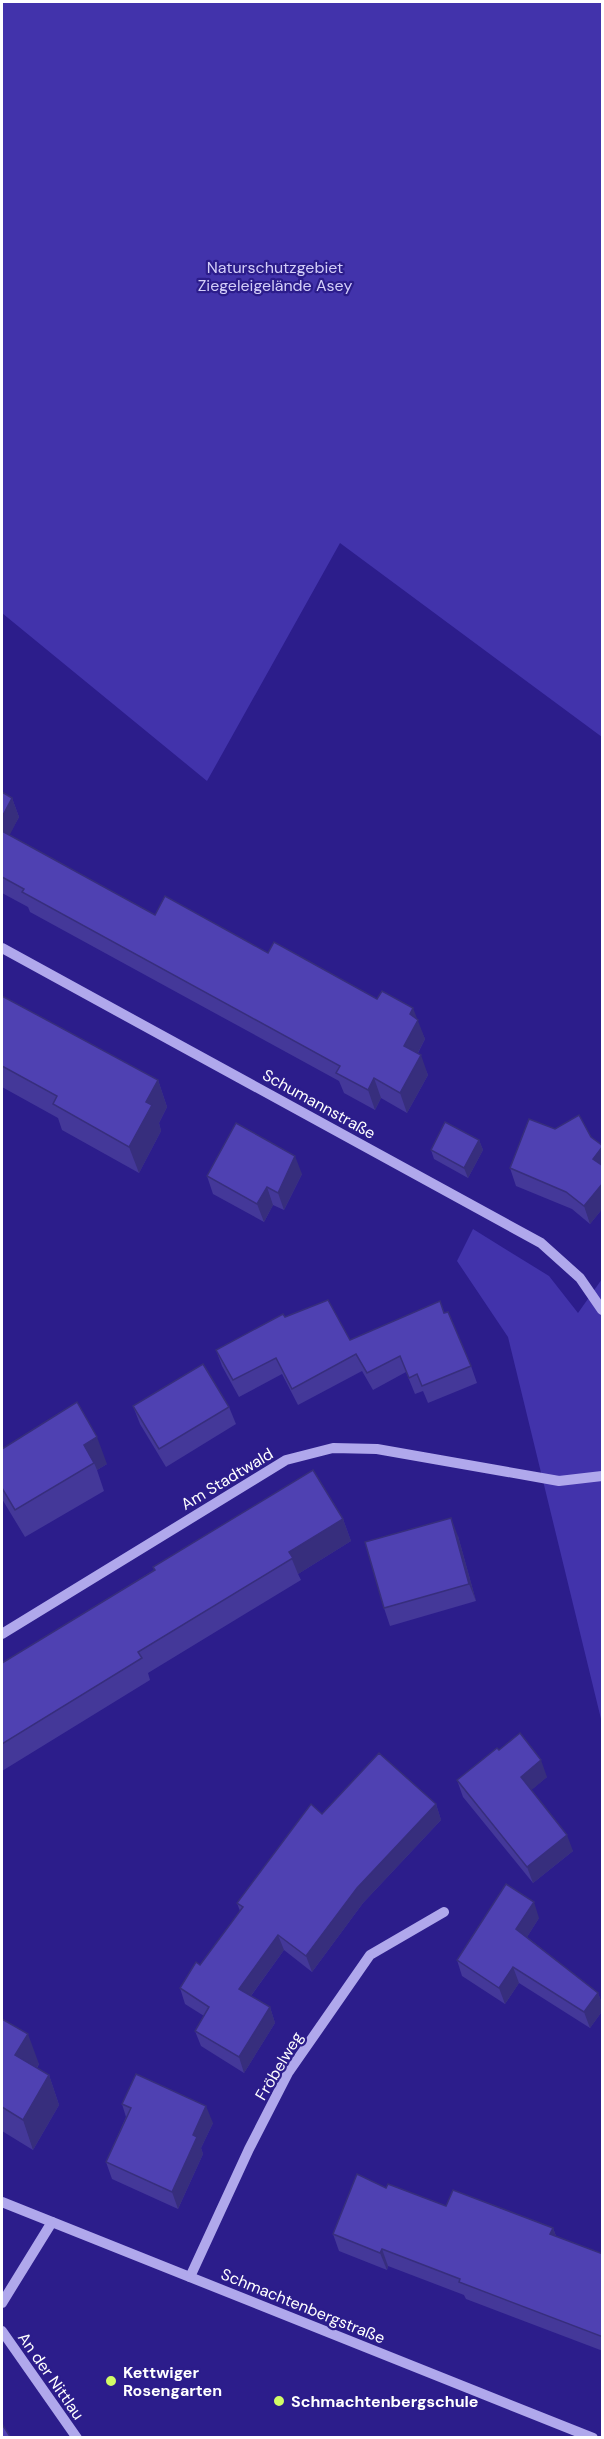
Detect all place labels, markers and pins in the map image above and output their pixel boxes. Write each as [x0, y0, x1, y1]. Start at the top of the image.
place label: Kettwiger Rosengarten [123, 2362, 222, 2401]
marker: Kettwiger Rosengarten [104, 2374, 118, 2388]
place label: Schmachtenbergschule [291, 2391, 478, 2412]
marker: Schmachtenbergschule [272, 2394, 286, 2408]

